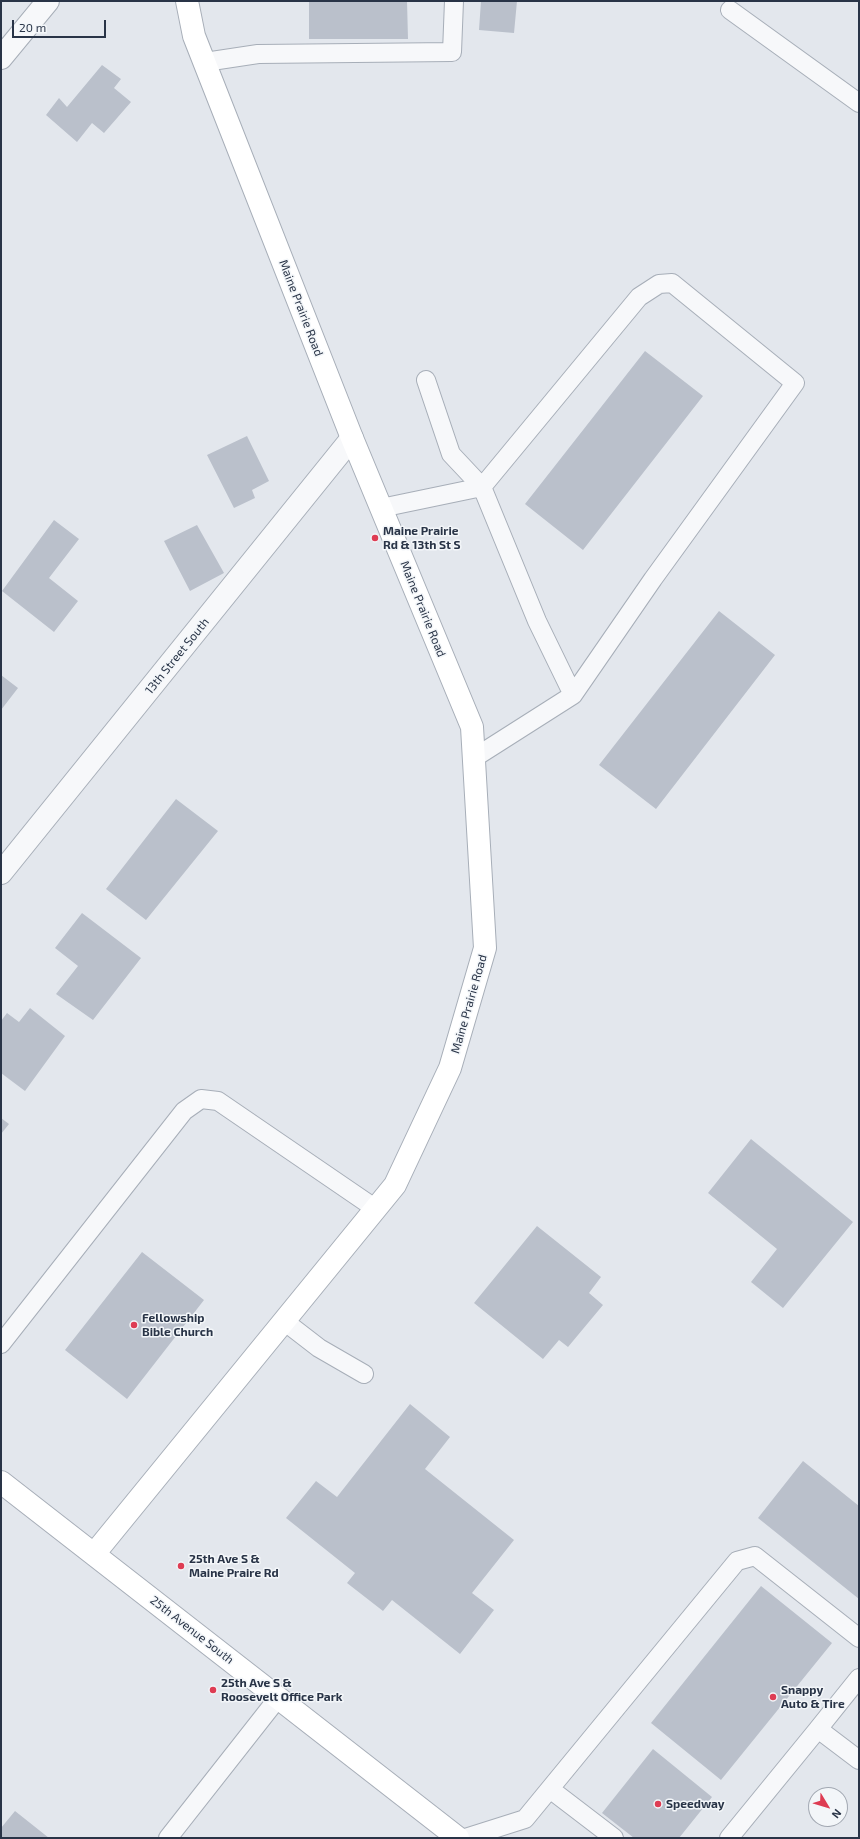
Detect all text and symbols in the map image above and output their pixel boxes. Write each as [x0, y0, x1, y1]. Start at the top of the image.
scale bar [14, 12, 108, 38]
text: 20 m [19, 20, 46, 34]
street label: Maine Prairie Road [276, 258, 326, 358]
place label: Maine Prairie Rd & 13th St S [383, 524, 461, 552]
marker: Maine Prairie Rd & 13th St S [370, 533, 380, 543]
street label: Maine Prairie Road [397, 559, 449, 659]
street label: 13th Street South [142, 615, 212, 697]
street label: Maine Prairie Road [448, 953, 490, 1055]
place label: Fellowship Bible Church [142, 1311, 213, 1339]
marker: Fellowship Bible Church [129, 1320, 139, 1330]
place label: 25th Ave S & Maine Praire Rd [189, 1552, 279, 1580]
marker: 25th Ave S & Maine Praire Rd [176, 1561, 186, 1571]
street label: 25th Avenue South [147, 1593, 237, 1667]
place label: 25th Ave S & Roosevelt Office Park [221, 1676, 343, 1704]
place label: Snappy Auto & Tire [781, 1683, 845, 1711]
marker: 25th Ave S & Roosevelt Office Park [208, 1685, 218, 1695]
marker: Snappy Auto & Tire [768, 1692, 778, 1702]
north arrow [808, 1787, 848, 1827]
place label: Speedway [666, 1797, 725, 1811]
marker: Speedway [653, 1799, 663, 1809]
text: N [829, 1807, 845, 1821]

